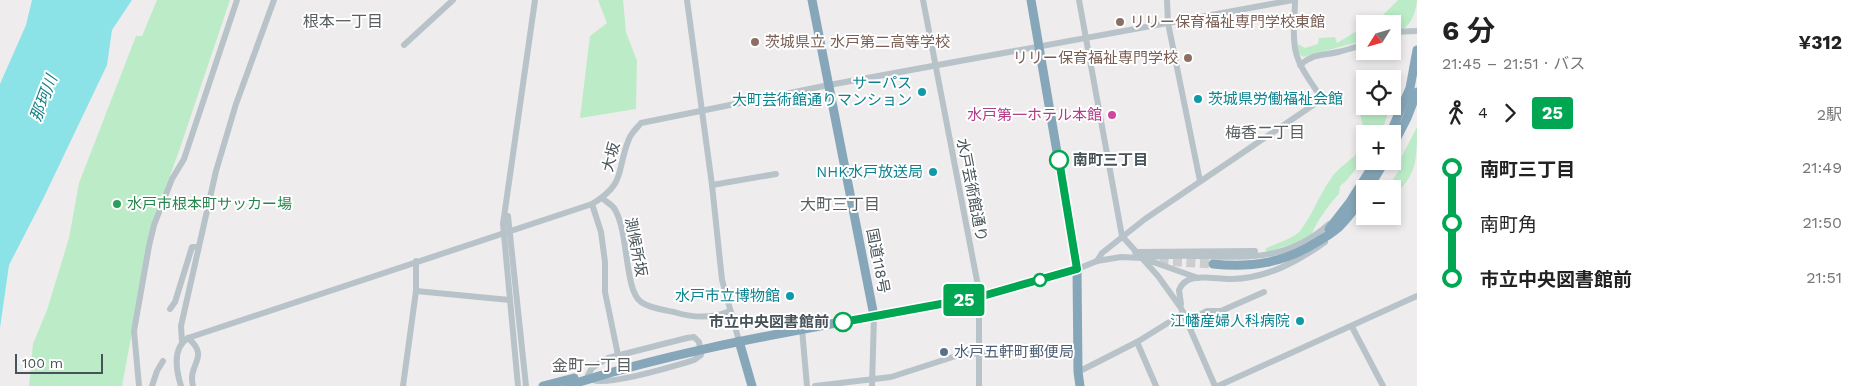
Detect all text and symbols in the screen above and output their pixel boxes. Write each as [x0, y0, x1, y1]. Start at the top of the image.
district label: 根本一丁目 [303, 12, 383, 31]
place label: リリー保育福祉専門学校東館 [1130, 13, 1325, 31]
text: 6 分 [1442, 14, 1495, 47]
north arrow [1356, 15, 1401, 60]
map controls [1356, 15, 1401, 225]
marker: リリー保育福祉専門学校東館 [1114, 16, 1126, 28]
text: ¥312 [1799, 31, 1842, 54]
place label: 茨城県立 水戸第二高等学校 [765, 33, 950, 51]
marker: 茨城県立 水戸第二高等学校 [749, 36, 761, 48]
place label: リリー保育福祉専門学校 [1013, 49, 1178, 67]
marker: リリー保育福祉専門学校 [1182, 52, 1194, 64]
text: 21:45 – 21:51 · バス [1442, 54, 1585, 73]
button: locate [1356, 70, 1401, 115]
water label: 那珂川 [26, 71, 62, 124]
place label: サーパス 大町芸術館通りマンション [732, 74, 912, 109]
marker: サーパス 大町芸術館通りマンション [916, 86, 928, 98]
place label: 茨城県労働福祉会館 [1208, 90, 1343, 108]
marker: 茨城県労働福祉会館 [1192, 93, 1204, 105]
icon: walk [1442, 99, 1470, 127]
icon: forward [1496, 99, 1524, 127]
text: 25 [1542, 102, 1563, 123]
text: 4 [1478, 103, 1488, 122]
text: 2駅 [1817, 105, 1842, 124]
place label: 水戸第一ホテル本館 [967, 106, 1102, 124]
marker: 水戸第一ホテル本館 [1106, 109, 1118, 121]
district label: 梅香二丁目 [1225, 123, 1305, 142]
button: + [1356, 125, 1401, 170]
street label: 水戸芸術館通り [953, 137, 991, 243]
street label: 大坂 [598, 140, 624, 174]
marker: 南町三丁目 [1049, 150, 1069, 170]
place label: 南町三丁目 [1073, 151, 1148, 169]
text: 南町三丁目 [1480, 158, 1575, 181]
text: 21:49 [1802, 158, 1842, 177]
place label: NHK水戸放送局 [816, 163, 923, 181]
marker: NHK水戸放送局 [927, 166, 939, 178]
button: − [1356, 180, 1401, 225]
place label: 水戸市根本町サッカー場 [127, 195, 292, 213]
district label: 大町三丁目 [800, 195, 880, 214]
marker: 水戸市根本町サッカー場 [111, 198, 123, 210]
text: 南町角 [1480, 213, 1537, 236]
text: 21:50 [1802, 213, 1842, 232]
street label: 測候所坂 [621, 216, 651, 278]
street label: 国道118号 [863, 227, 893, 295]
text: 市立中央図書館前 [1480, 268, 1632, 291]
text: 21:51 [1806, 268, 1842, 287]
unlabelled marker [1033, 273, 1047, 287]
line badge: 25 [942, 284, 986, 316]
place label: 水戸市立博物館 [675, 287, 780, 305]
text: 25 [953, 289, 975, 310]
marker: 水戸市立博物館 [784, 290, 796, 302]
marker: 市立中央図書館前 [833, 312, 853, 332]
place label: 江幡産婦人科病院 [1170, 312, 1290, 330]
place label: 市立中央図書館前 [709, 313, 829, 331]
marker: 江幡産婦人科病院 [1294, 315, 1306, 327]
place label: 水戸五軒町郵便局 [954, 343, 1074, 361]
marker: 水戸五軒町郵便局 [938, 346, 950, 358]
scale bar [15, 351, 102, 374]
text: 100 m [22, 355, 63, 371]
district label: 金町一丁目 [552, 356, 632, 375]

